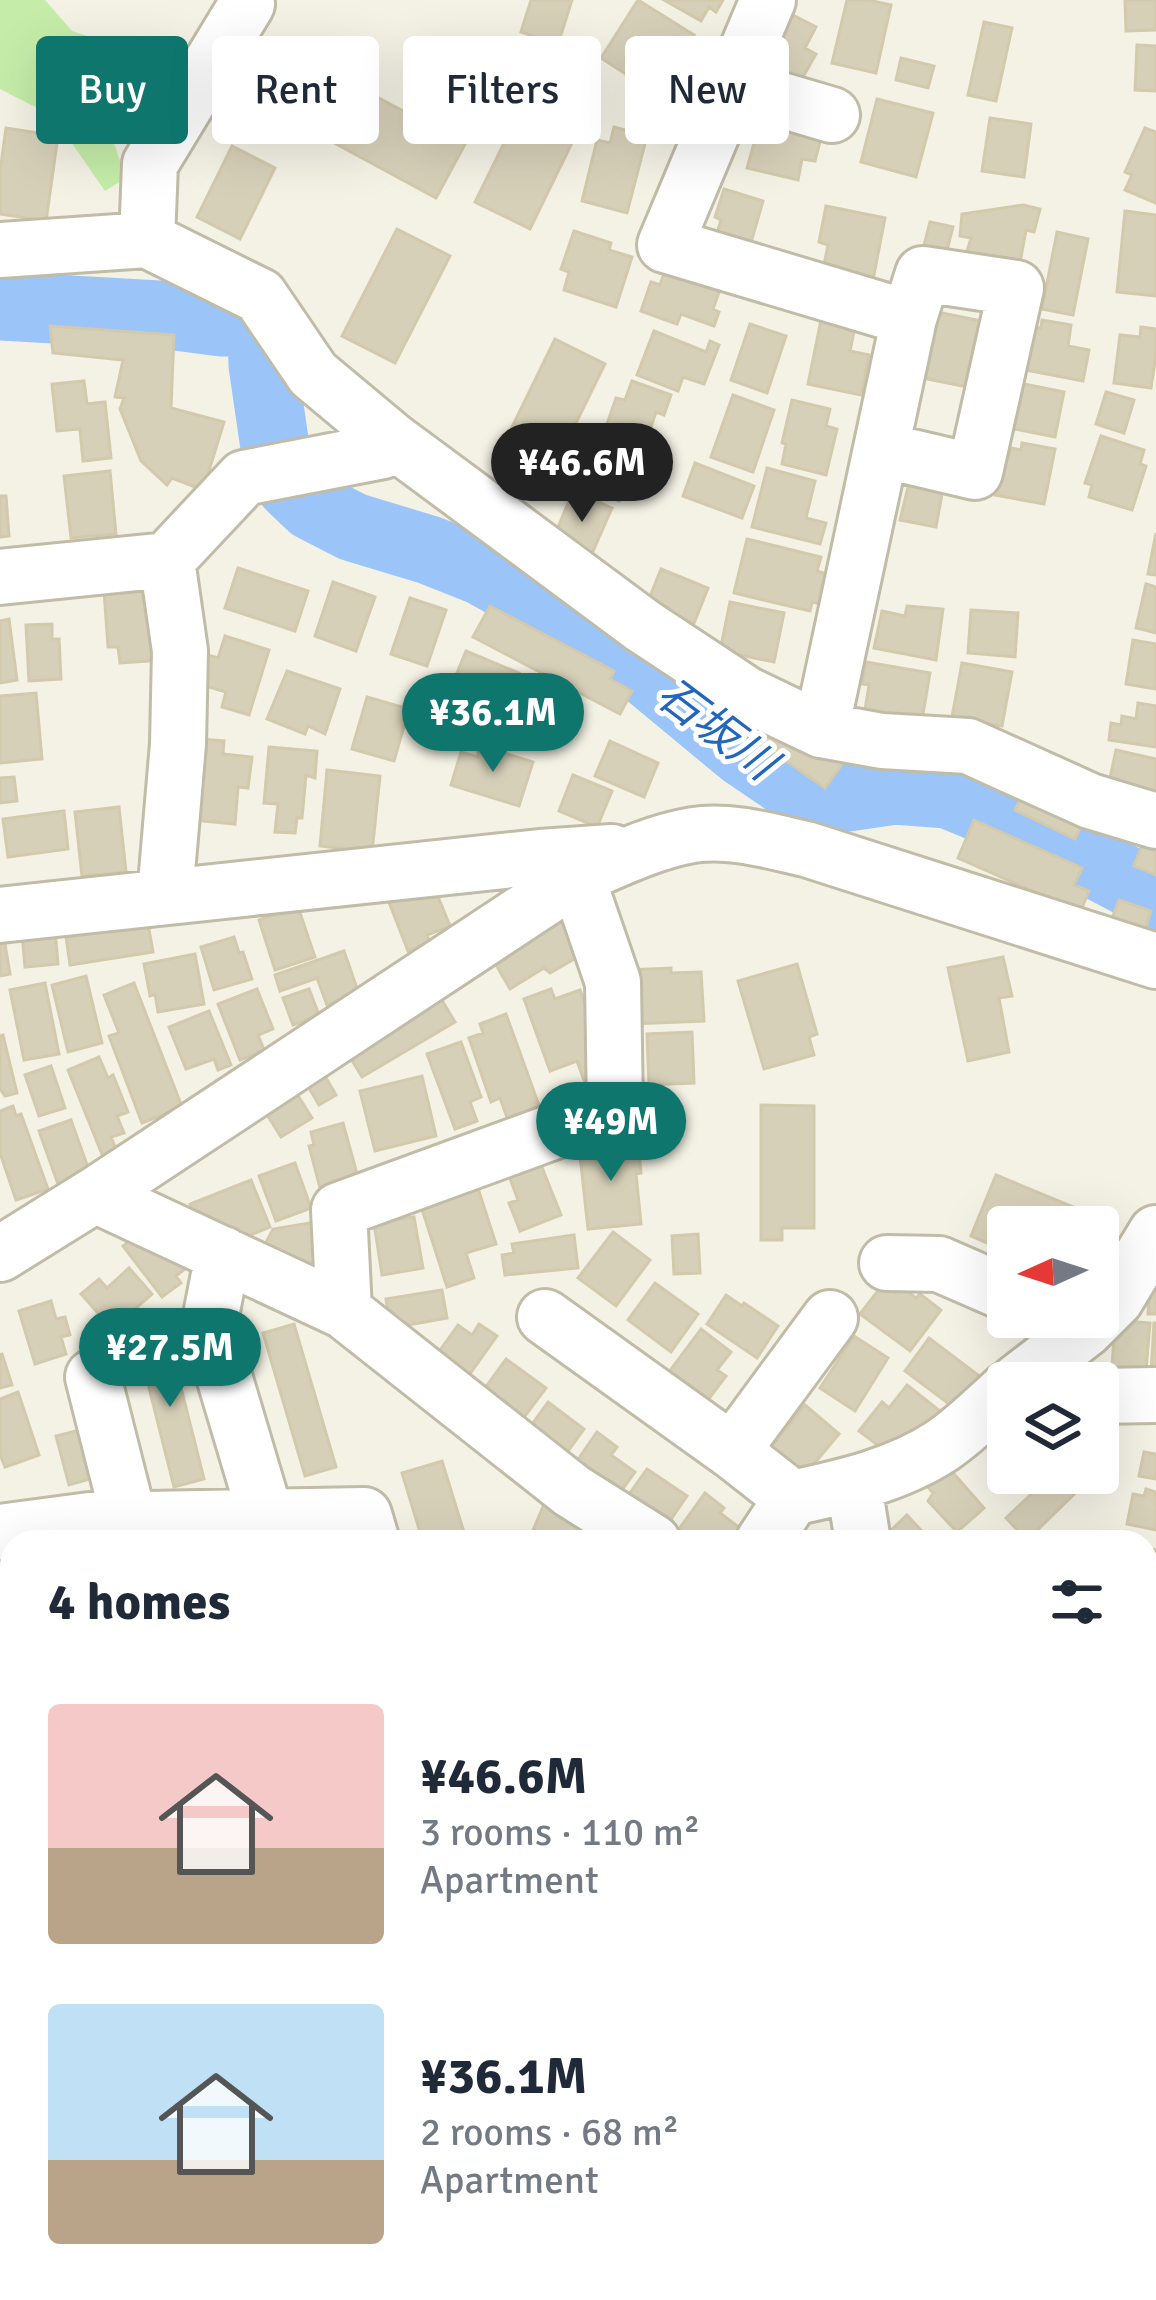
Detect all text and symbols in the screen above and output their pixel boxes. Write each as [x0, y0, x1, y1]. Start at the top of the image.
chip: Buy [36, 36, 188, 144]
chip: Rent [212, 36, 379, 144]
chip: Filters [403, 36, 601, 144]
chip: New [625, 36, 789, 144]
pin: ¥46.6M [484, 423, 680, 525]
text: ¥46.6M [518, 438, 646, 486]
water label: 石坂川 [646, 667, 790, 794]
pin: ¥36.1M [395, 673, 591, 775]
text: ¥36.1M [429, 688, 557, 736]
pin: ¥49M [540, 1082, 682, 1184]
text: ¥49M [563, 1097, 659, 1145]
north arrow [987, 1206, 1119, 1338]
map controls [987, 1206, 1119, 1494]
pin: ¥27.5M [72, 1308, 268, 1410]
text: ¥27.5M [106, 1323, 234, 1371]
button: layers [987, 1362, 1119, 1494]
icon: filters [1044, 1569, 1110, 1635]
text: 4 homes [48, 1571, 230, 1634]
text: ¥46.6M [420, 1745, 587, 1808]
icon: home [144, 1752, 288, 1896]
text: 3 rooms · 110 m² [420, 1808, 700, 1856]
text: Apartment [420, 1856, 599, 1904]
text: ¥36.1M [420, 2045, 587, 2108]
icon: home [144, 2052, 288, 2196]
text: 2 rooms · 68 m² [420, 2108, 679, 2156]
text: Apartment [420, 2156, 599, 2204]

